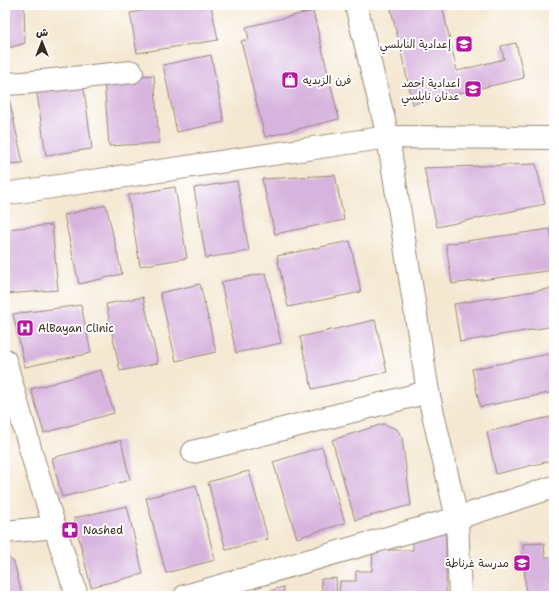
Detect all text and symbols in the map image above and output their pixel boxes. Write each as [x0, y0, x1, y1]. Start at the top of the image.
north arrow [22, 22, 62, 62]
text: ش [36, 25, 48, 40]
school or university icon: إعدادية النابلسي [454, 34, 474, 54]
place label: إعدادية النابلسي [380, 37, 451, 55]
shop icon: فرن الزبديه [280, 70, 300, 90]
place label: فرن الزبديه [303, 73, 351, 88]
place label: اعدادية أحمد عدنان نابلسي [401, 76, 460, 107]
school or university icon: اعدادية أحمد عدنان نابلسي [463, 79, 483, 99]
hospital icon: AlBayan Clinic [15, 318, 35, 338]
place label: AlBayan Clinic [38, 321, 114, 336]
pharmacy icon: Nashed [60, 520, 80, 540]
place label: Nashed [83, 523, 123, 538]
school or university icon: مدرسة غرناطة [512, 553, 532, 573]
place label: مدرسة غرناطة [446, 556, 509, 571]

